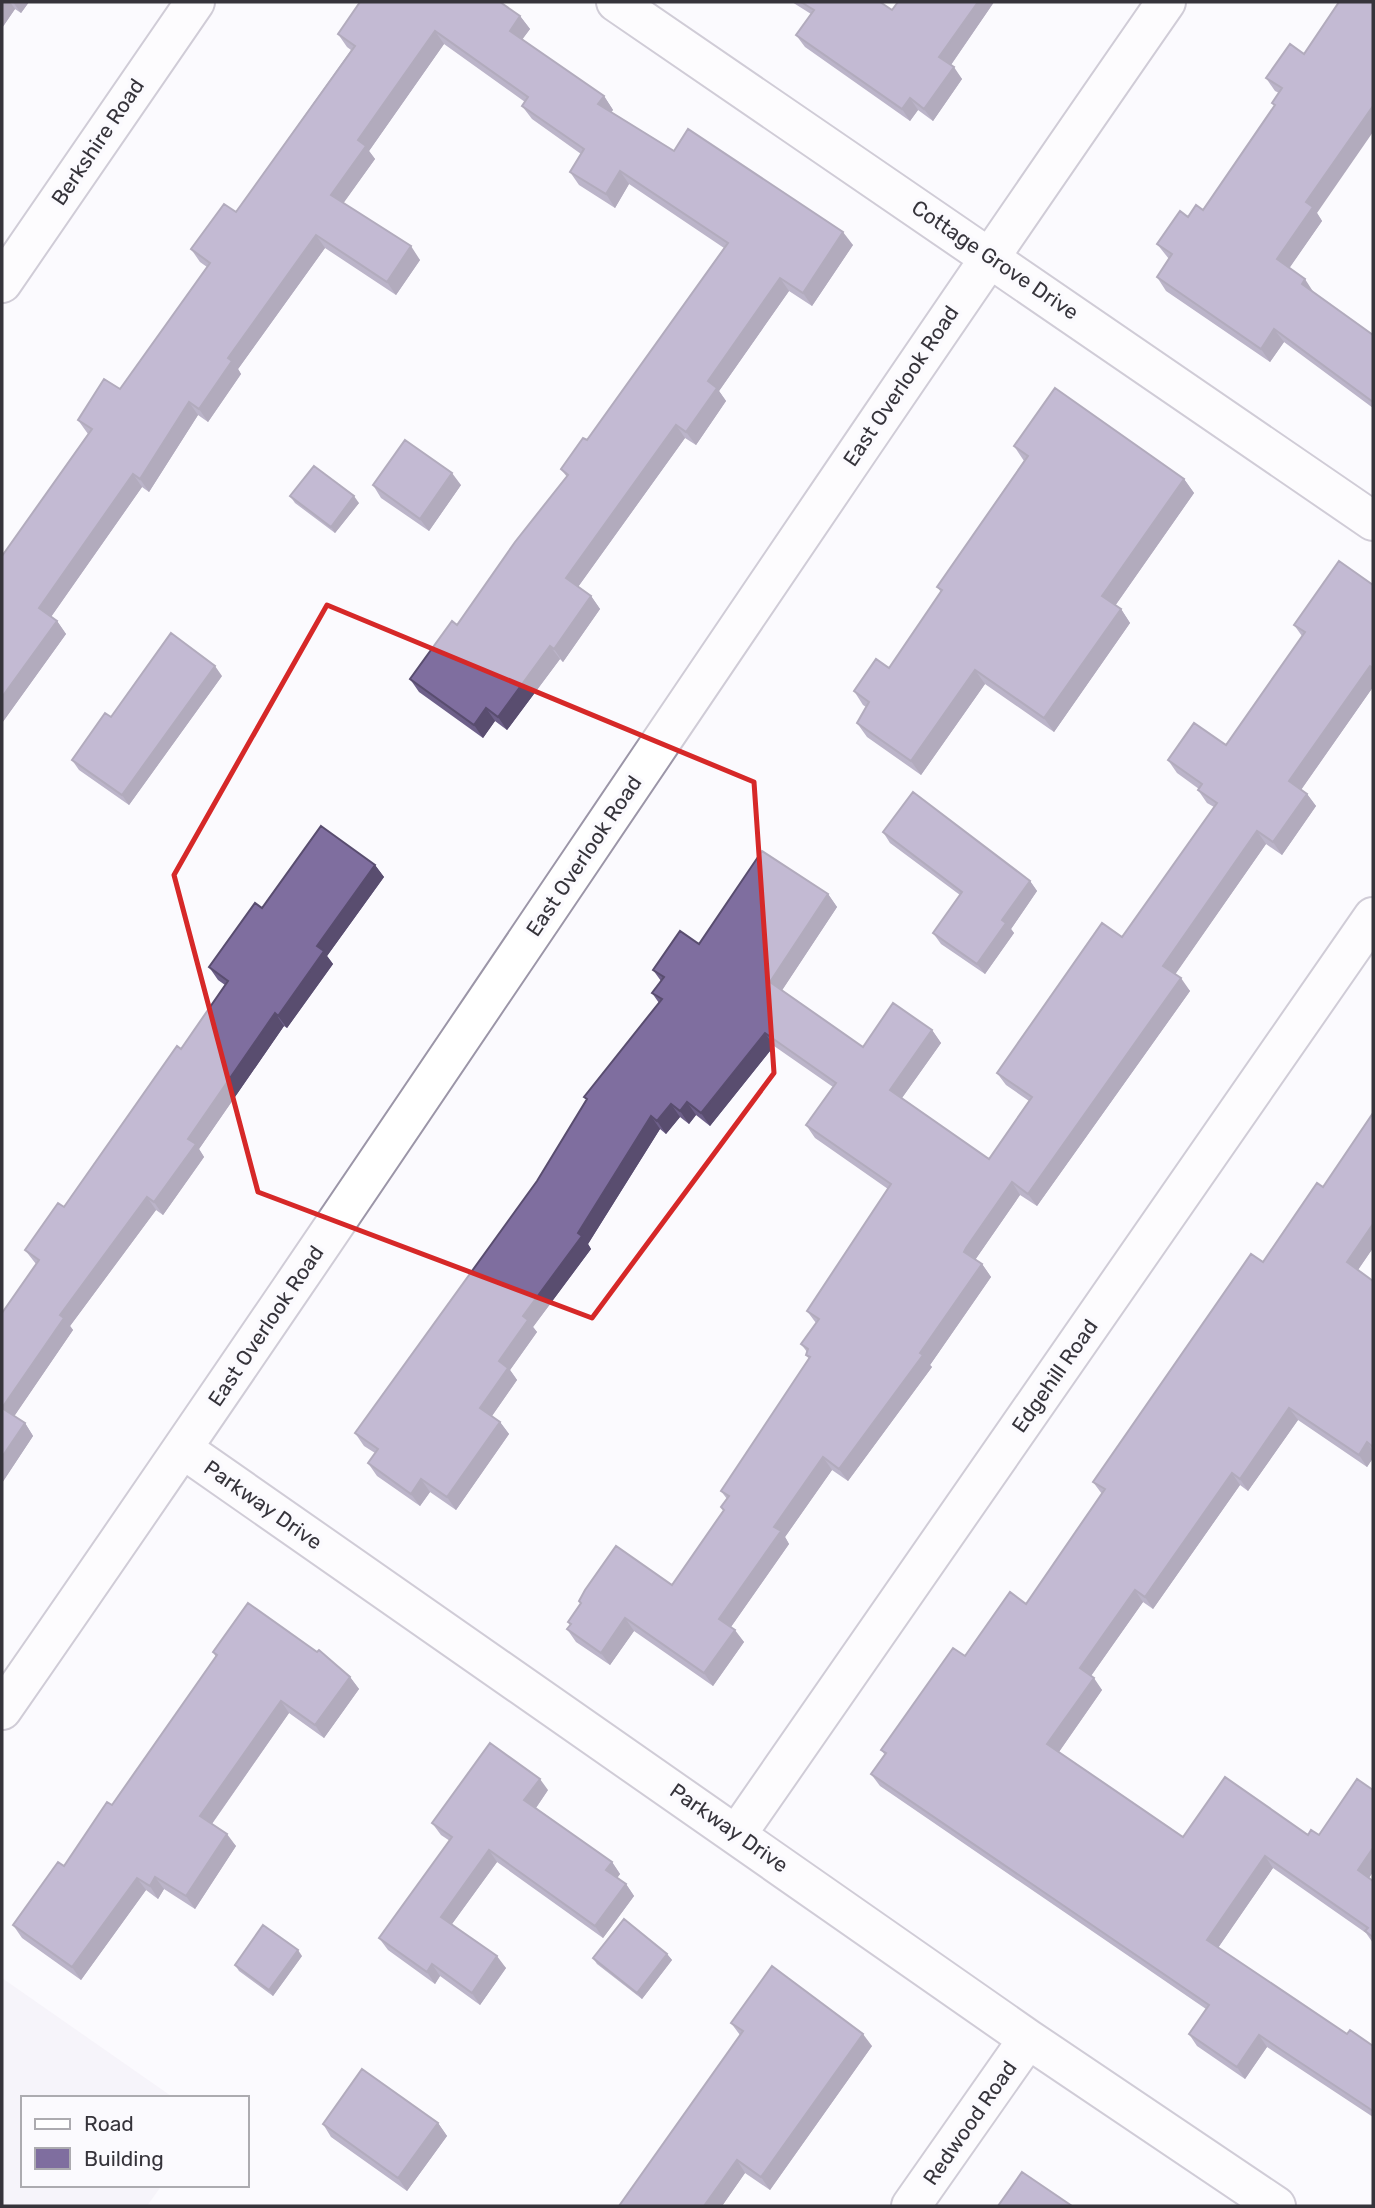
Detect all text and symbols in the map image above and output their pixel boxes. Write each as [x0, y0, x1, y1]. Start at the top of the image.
street label: Berkshire Road [46, 74, 149, 210]
street label: Cottage Grove Drive [907, 194, 1083, 325]
street label: East Overlook Road [838, 301, 964, 471]
street label: East Overlook Road [521, 771, 647, 941]
street label: East Overlook Road [203, 1241, 329, 1411]
street label: Edgehill Road [1006, 1314, 1103, 1437]
street label: Parkway Drive [199, 1455, 327, 1554]
street label: Parkway Drive [665, 1778, 793, 1877]
street label: Redwood Road [917, 2056, 1022, 2190]
legend [21, 2096, 248, 2187]
text: Road [84, 2111, 134, 2136]
text: Building [84, 2146, 164, 2171]

